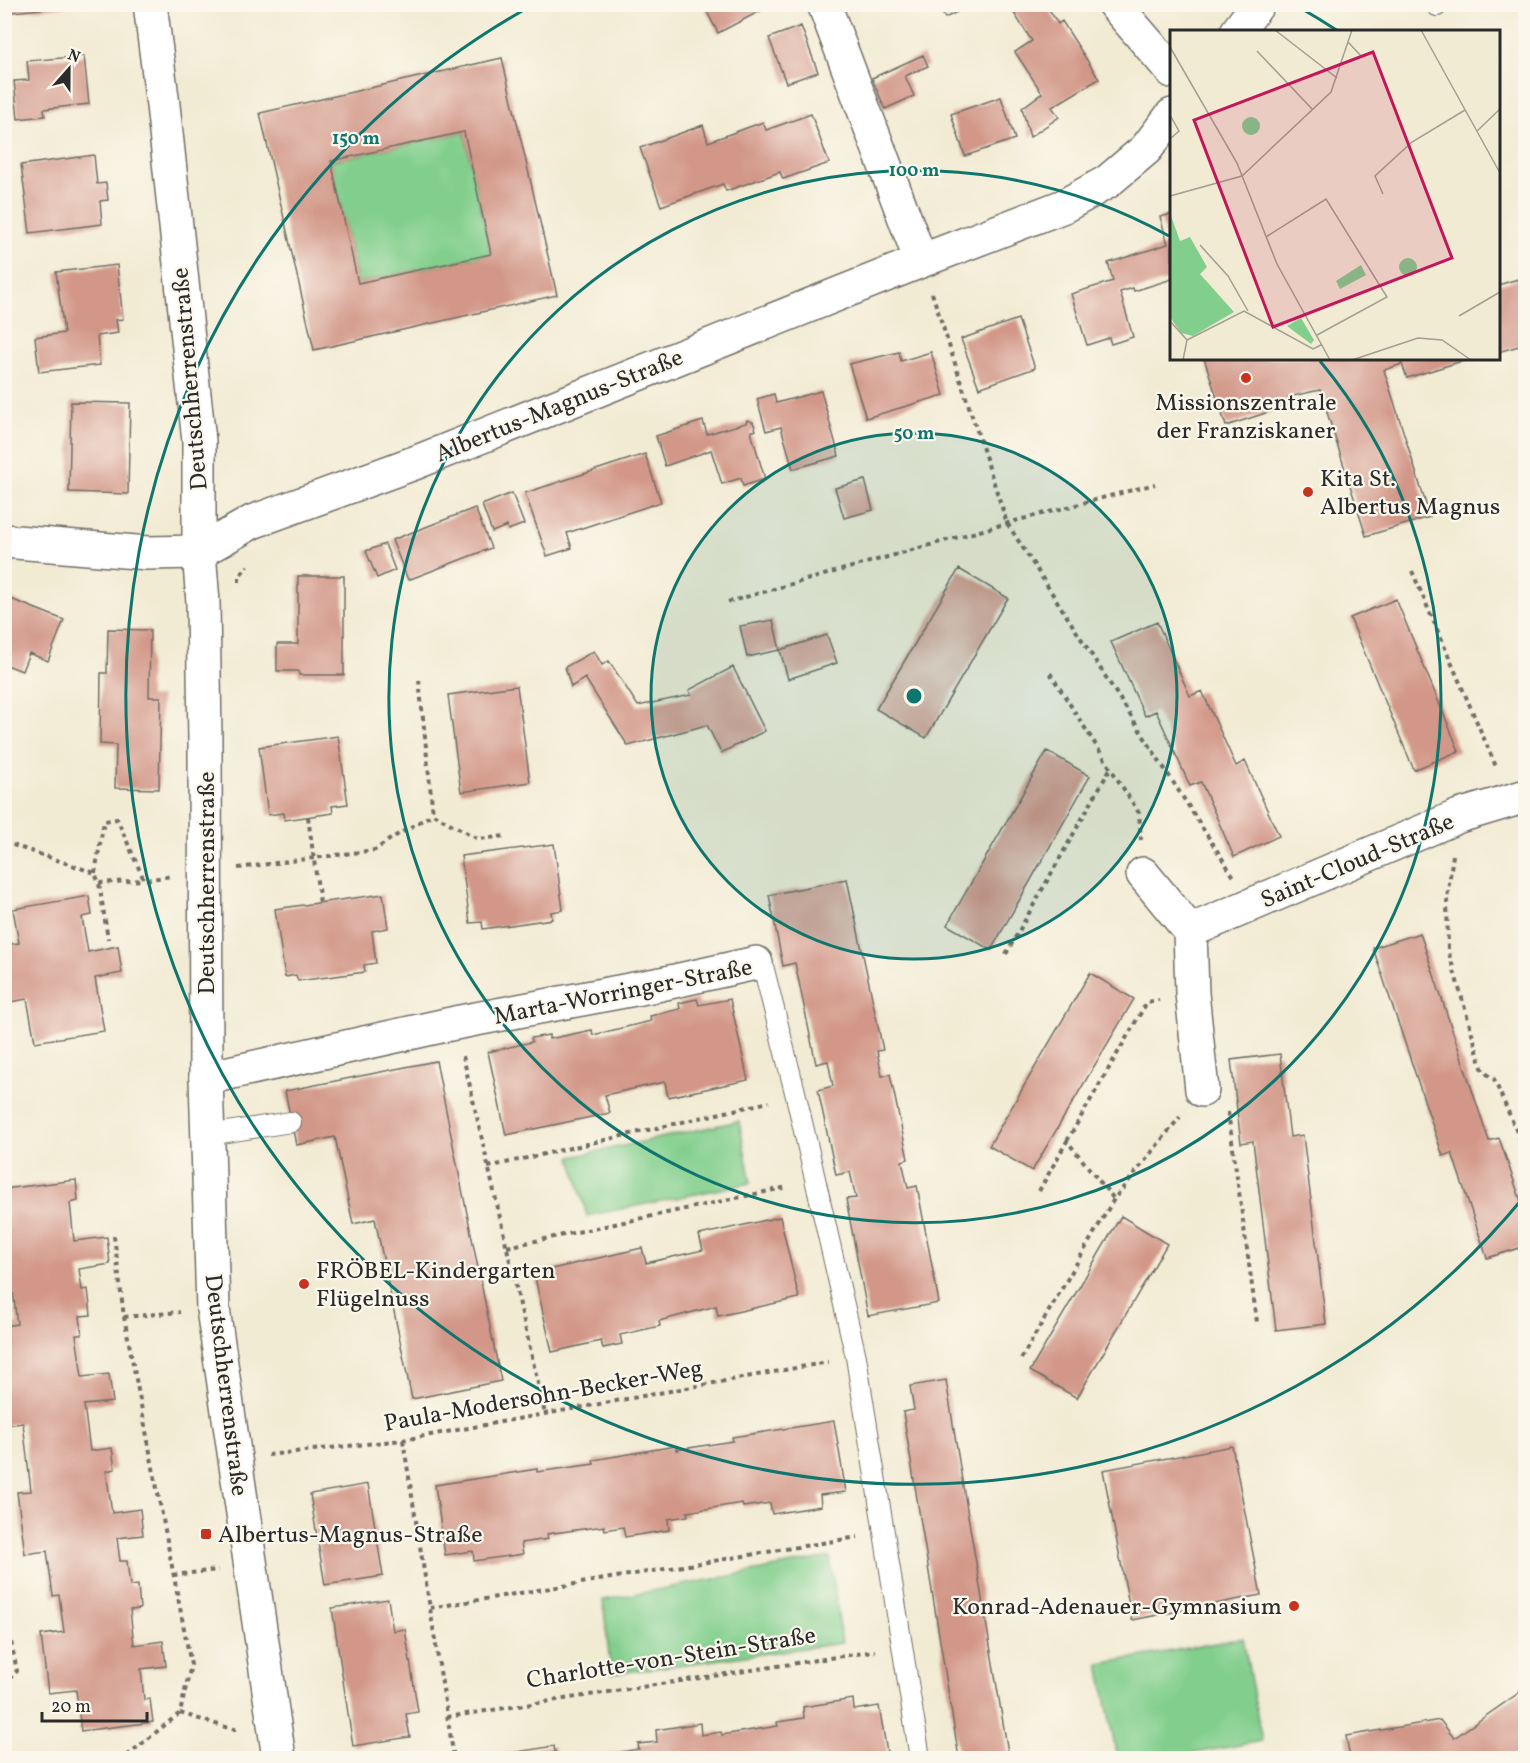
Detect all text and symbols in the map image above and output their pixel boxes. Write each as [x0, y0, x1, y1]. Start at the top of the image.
inset map [1170, 30, 1500, 360]
north arrow [39, 39, 99, 99]
text: N [64, 45, 83, 69]
text: 150 m [332, 127, 380, 152]
text: 100 m [889, 159, 939, 184]
street label: Deutschherrenstraße [164, 266, 218, 492]
street label: Albertus-Magnus-Straße [431, 342, 689, 472]
marker: Missionszentrale der Franziskaner [1239, 371, 1253, 385]
place label: Missionszentrale der Franziskaner [1155, 387, 1337, 449]
text: 50 m [894, 422, 934, 447]
place label: Kita St. Albertus Magnus [1320, 463, 1500, 525]
marker: Kita St. Albertus Magnus [1301, 485, 1315, 499]
centre of rings [904, 686, 924, 706]
street label: Deutschherrenstraße [191, 771, 225, 995]
street label: Saint-Cloud-Straße [1256, 806, 1460, 918]
street label: Marta-Worringer-Straße [491, 951, 756, 1035]
place label: FRÖBEL-Kindergarten Flügelnuss [316, 1255, 556, 1317]
street label: Deutschherrenstraße [195, 1272, 256, 1498]
marker: FRÖBEL-Kindergarten Flügelnuss [297, 1277, 311, 1291]
street label: Paula-Modersohn-Becker-Weg [381, 1352, 705, 1442]
place label: Albertus-Magnus-Straße [218, 1519, 483, 1553]
marker: Albertus-Magnus-Straße [199, 1527, 213, 1541]
place label: Konrad-Adenauer-Gymnasium [952, 1591, 1282, 1625]
marker: Konrad-Adenauer-Gymnasium [1287, 1599, 1301, 1613]
street label: Charlotte-von-Stein-Straße [524, 1619, 818, 1699]
scale bar [42, 1685, 147, 1723]
text: 20 m [51, 1695, 91, 1720]

